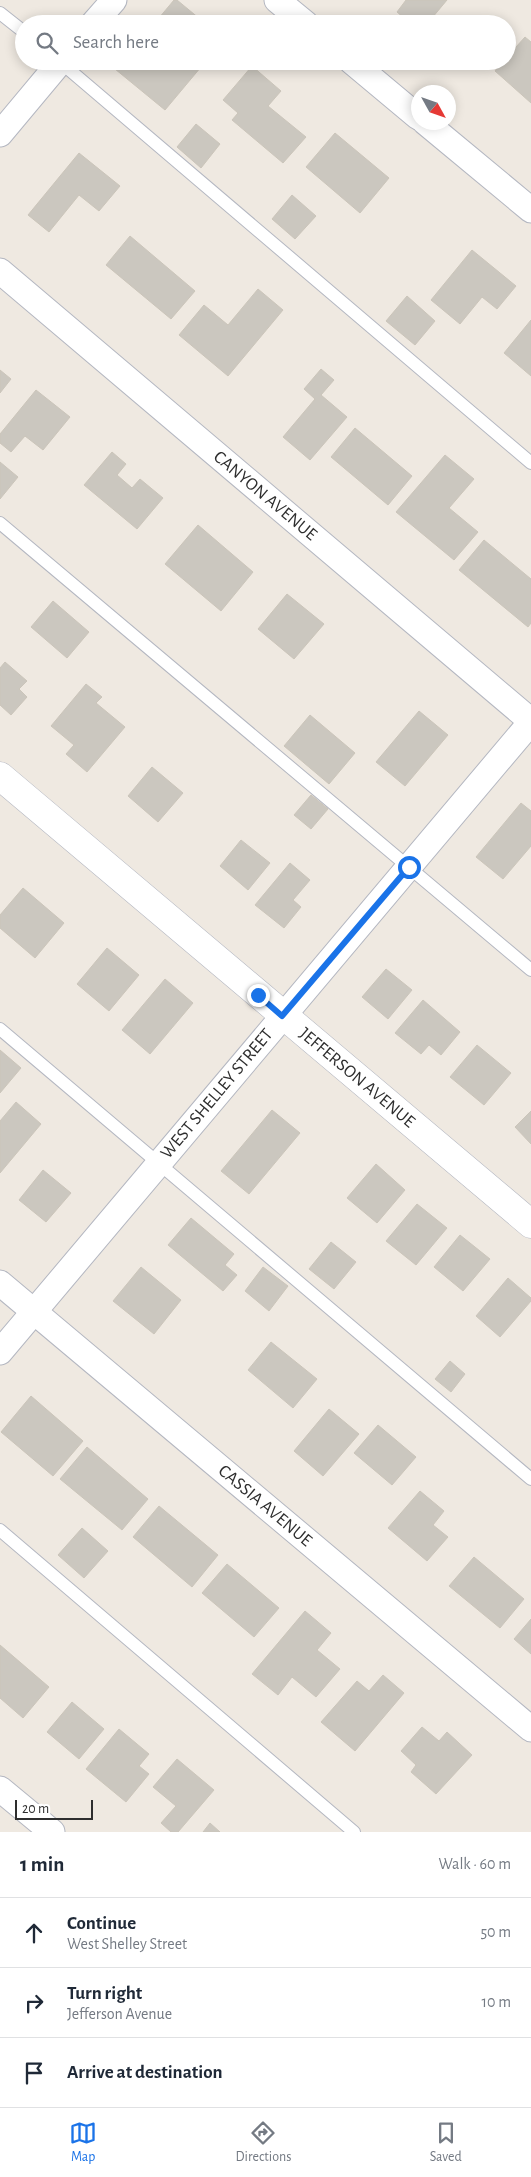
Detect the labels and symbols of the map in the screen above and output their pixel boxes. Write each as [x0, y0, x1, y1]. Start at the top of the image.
north arrow [411, 85, 456, 130]
street label: CANYON AVENUE [210, 448, 320, 544]
route start [398, 856, 421, 879]
route end [247, 984, 270, 1007]
street label: WEST SHELLEY STREET [158, 1025, 277, 1162]
street label: JEFFERSON AVENUE [296, 1025, 418, 1132]
street label: CASSIA AVENUE [215, 1462, 315, 1550]
scale bar [15, 1797, 92, 1820]

